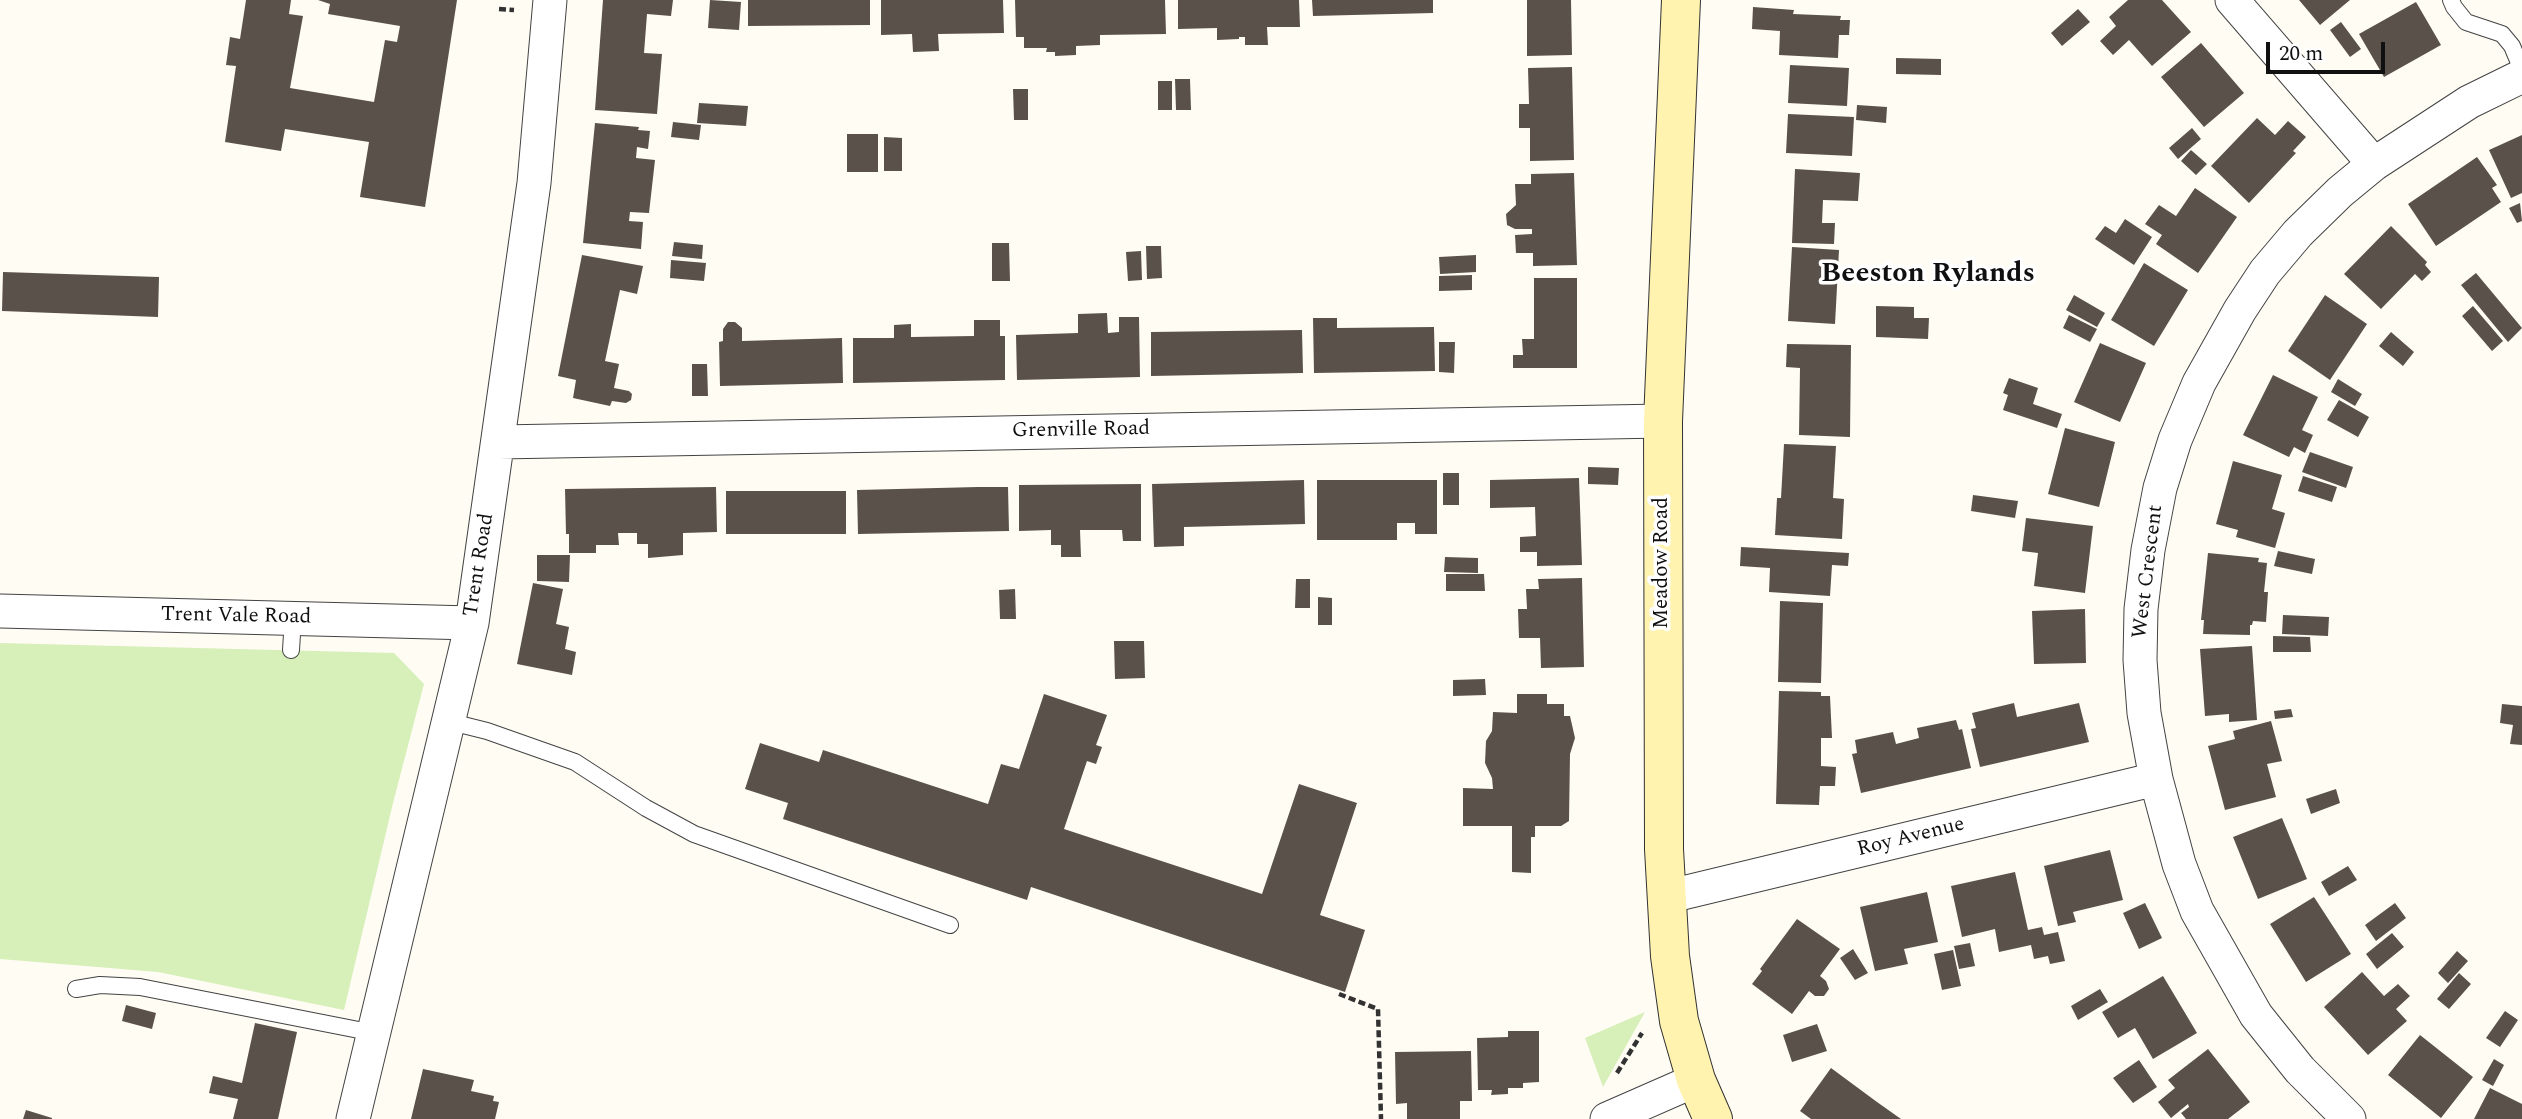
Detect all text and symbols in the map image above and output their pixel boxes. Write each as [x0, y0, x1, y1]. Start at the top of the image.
scale bar [2270, 28, 2389, 72]
text: 20 m [2279, 38, 2323, 70]
district label: Beeston Rylands [1821, 259, 2035, 293]
street label: Grenville Road [1012, 417, 1150, 445]
street label: Meadow Road [1650, 497, 1676, 629]
street label: West Crescent [2128, 504, 2170, 640]
street label: Trent Road [459, 512, 501, 618]
street label: Trent Vale Road [161, 603, 311, 631]
street label: Roy Avenue [1855, 812, 1967, 864]

